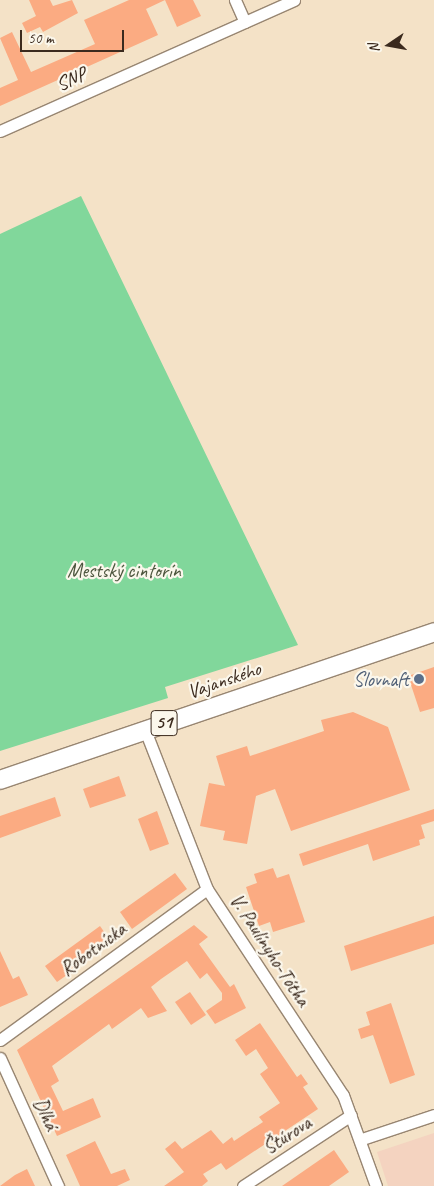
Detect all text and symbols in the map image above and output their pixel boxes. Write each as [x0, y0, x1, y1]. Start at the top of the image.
scale bar [22, 20, 126, 52]
north arrow [364, 20, 414, 70]
text: 50 m [28, 29, 54, 48]
text: N [365, 42, 383, 54]
street label: SNP [52, 62, 90, 96]
park label: Mestský cintorín [67, 558, 181, 582]
street label: Vajanského [184, 656, 264, 704]
place label: Slovnaft [353, 667, 409, 691]
marker: Slovnaft [413, 673, 425, 685]
road number: 51 [150, 706, 178, 740]
street label: V. Paulínyho-Tótha [225, 889, 315, 1011]
street label: Robotnícka [55, 917, 131, 981]
street label: Dlhá [28, 1094, 64, 1134]
street label: Štúrova [258, 1111, 316, 1159]

